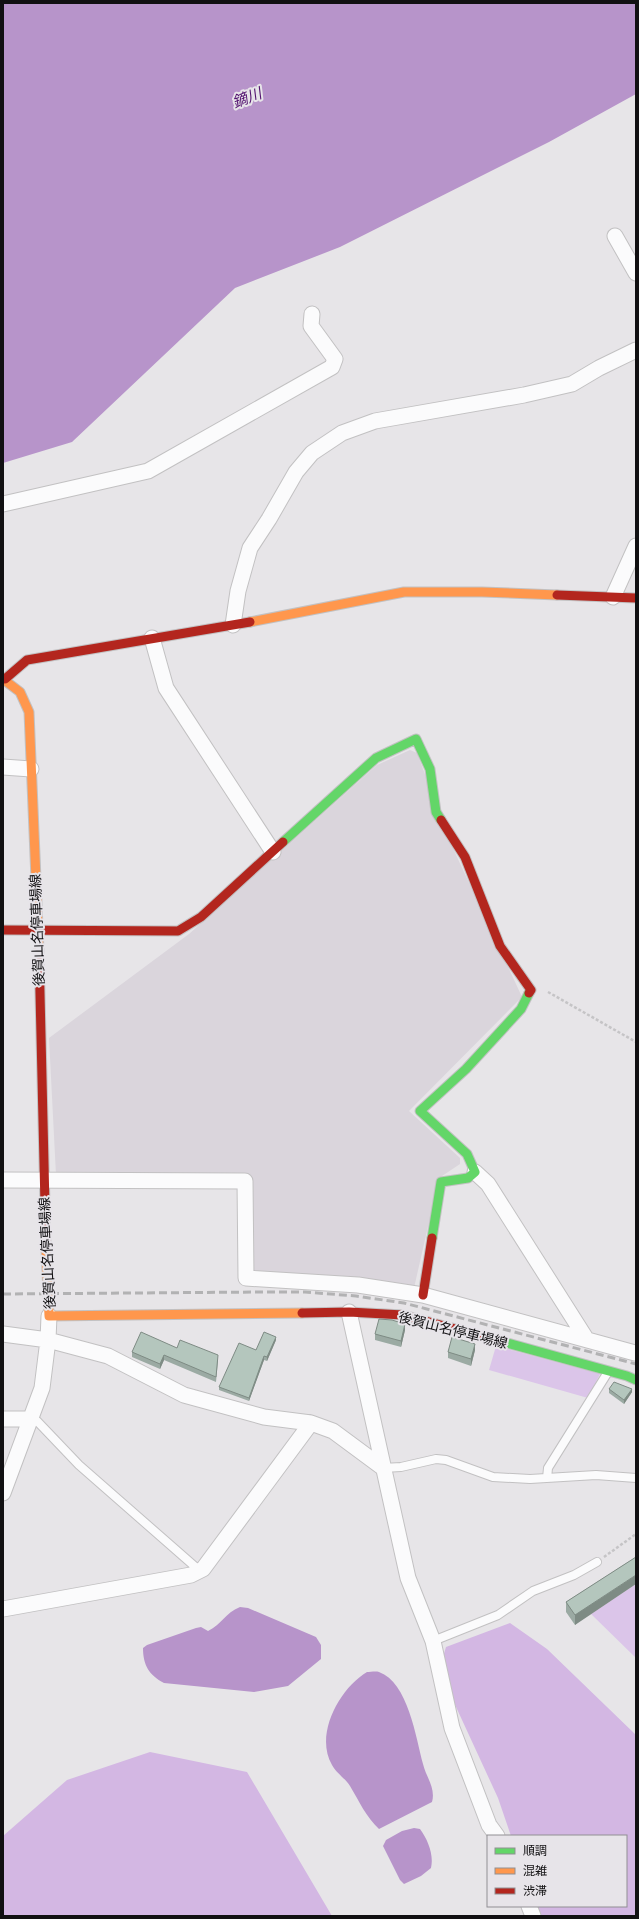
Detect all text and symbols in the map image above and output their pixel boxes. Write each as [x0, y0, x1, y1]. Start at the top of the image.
water label: 鏑川 [230, 84, 266, 112]
street label: 後賀山名停車場線 [27, 874, 47, 986]
street label: 後賀山名停車場線 [36, 1197, 58, 1309]
street label: 後賀山名停車場線 [397, 1309, 509, 1351]
legend [487, 1835, 627, 1907]
text: 順調 [523, 1844, 547, 1858]
text: 混雑 [523, 1864, 547, 1878]
text: 渋滞 [523, 1884, 547, 1898]

